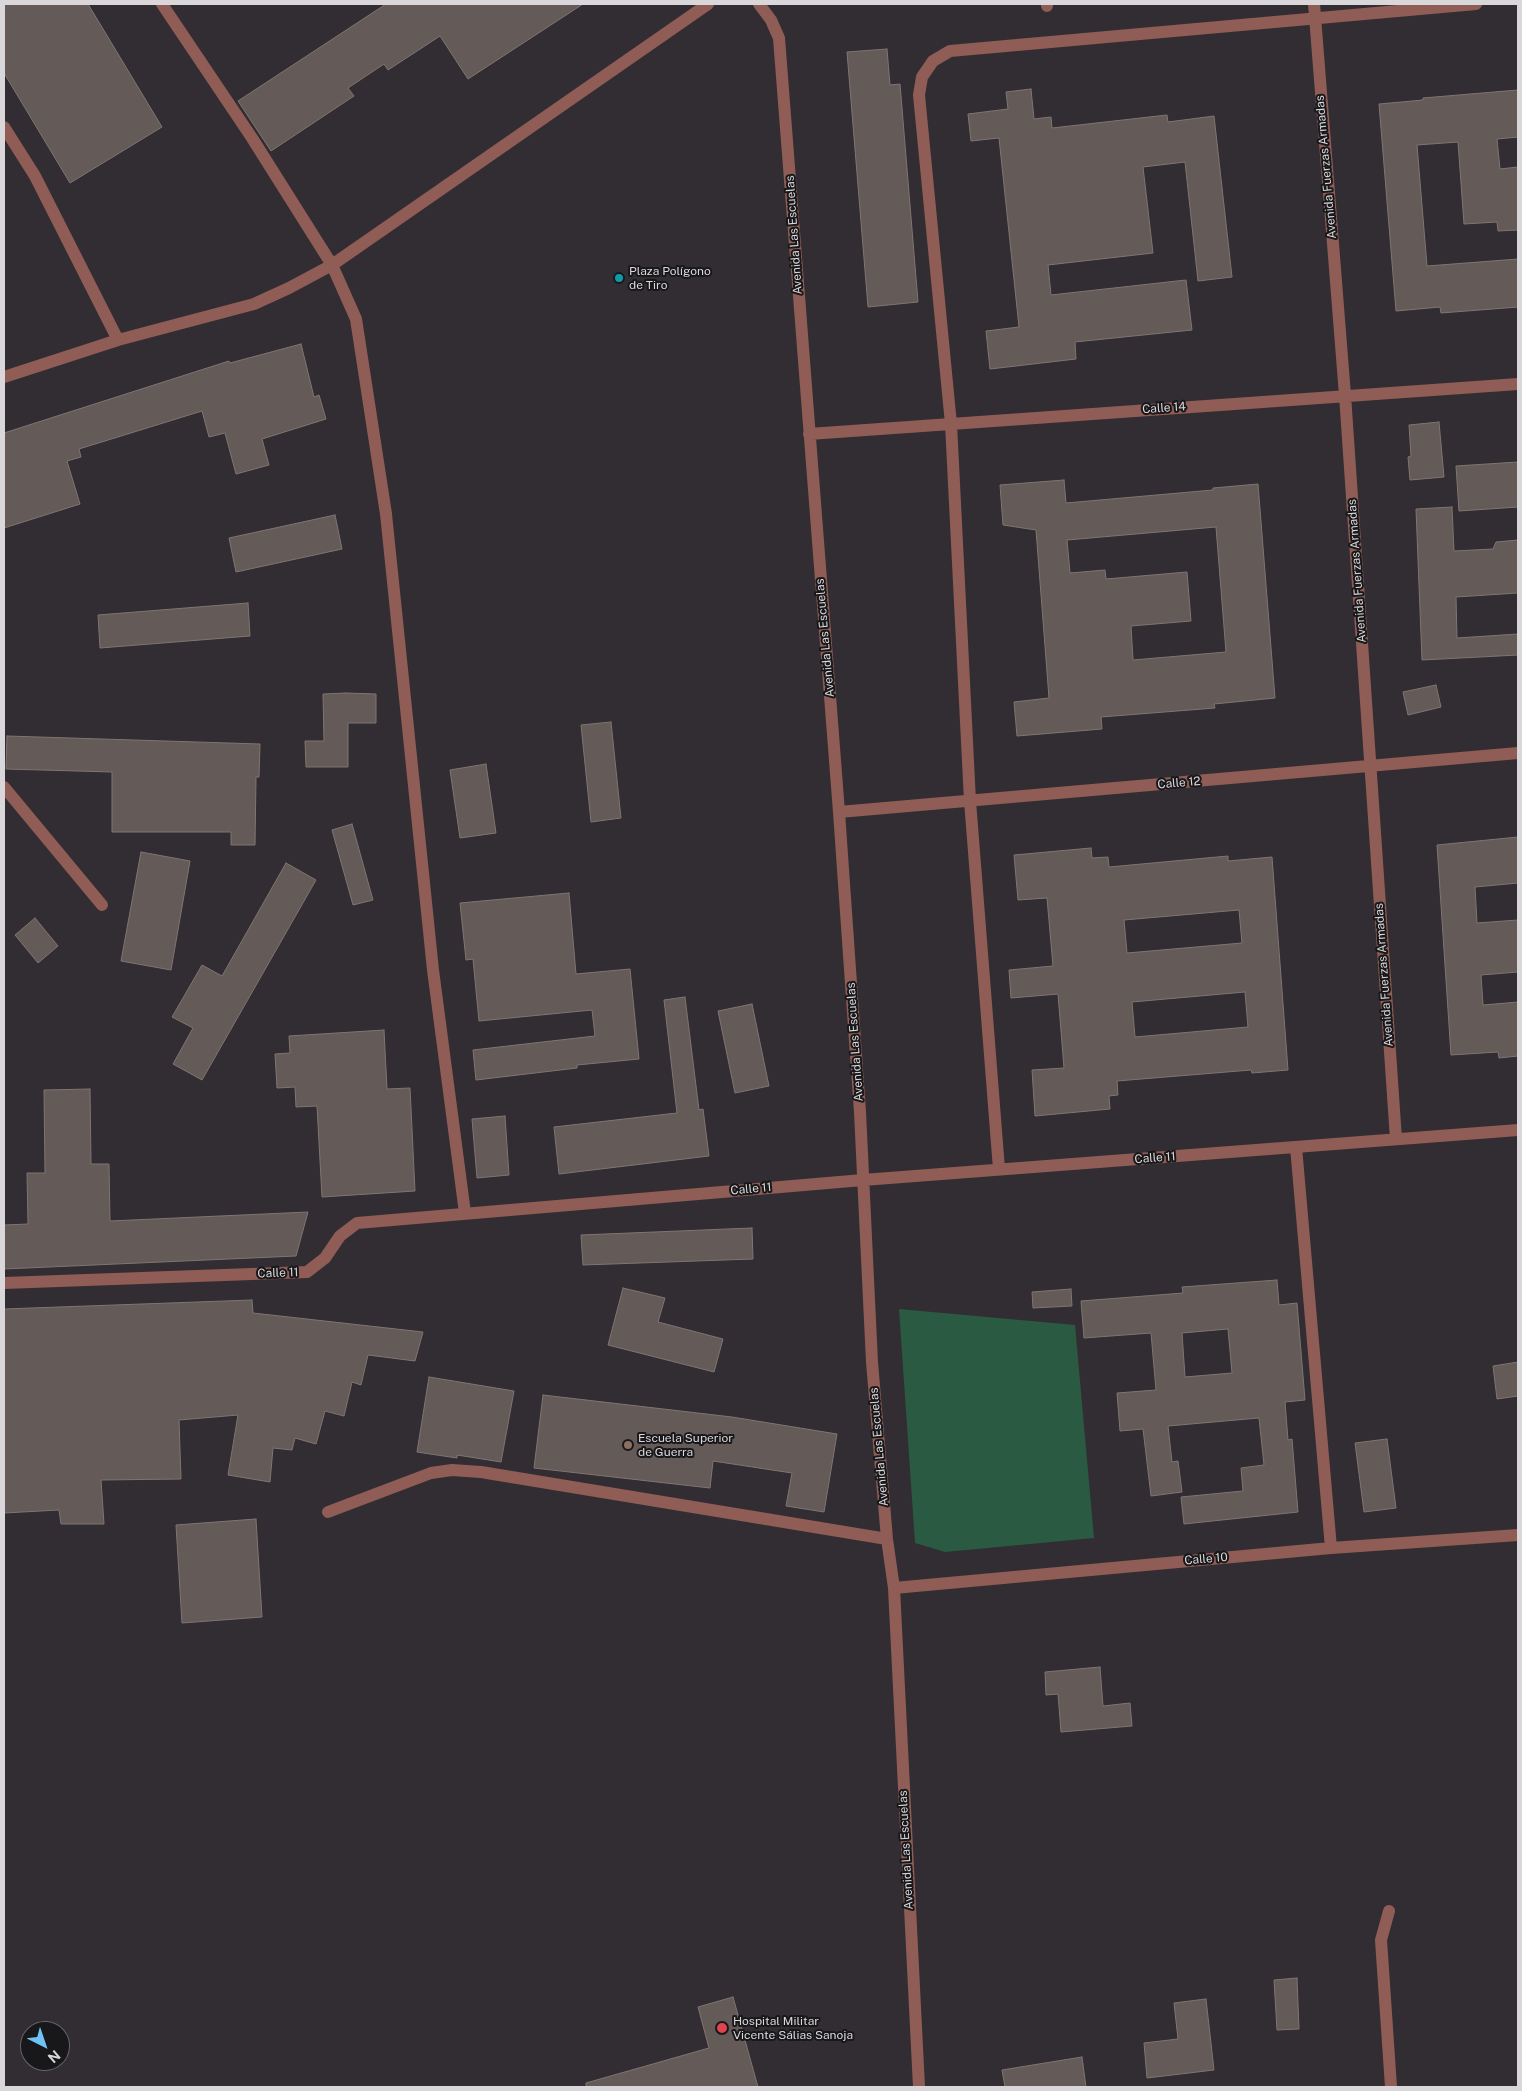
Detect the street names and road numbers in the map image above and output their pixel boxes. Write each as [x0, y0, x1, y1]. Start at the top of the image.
street label: Avenida Fuerzas Armadas [1313, 95, 1339, 239]
street label: Avenida Las Escuelas [783, 175, 805, 295]
street label: Calle 14 [1142, 399, 1186, 417]
street label: Avenida Fuerzas Armadas [1345, 499, 1369, 643]
street label: Avenida Las Escuelas [813, 578, 837, 698]
street label: Calle 12 [1157, 774, 1201, 792]
street label: Avenida Fuerzas Armadas [1372, 903, 1396, 1047]
street label: Avenida Las Escuelas [844, 982, 866, 1102]
street label: Calle 11 [1134, 1149, 1176, 1167]
street label: Calle 11 [730, 1180, 772, 1198]
street label: Calle 11 [257, 1265, 299, 1281]
street label: Avenida Las Escuelas [867, 1387, 891, 1507]
street label: Calle 10 [1184, 1550, 1228, 1568]
street label: Avenida Las Escuelas [896, 1790, 916, 1910]

